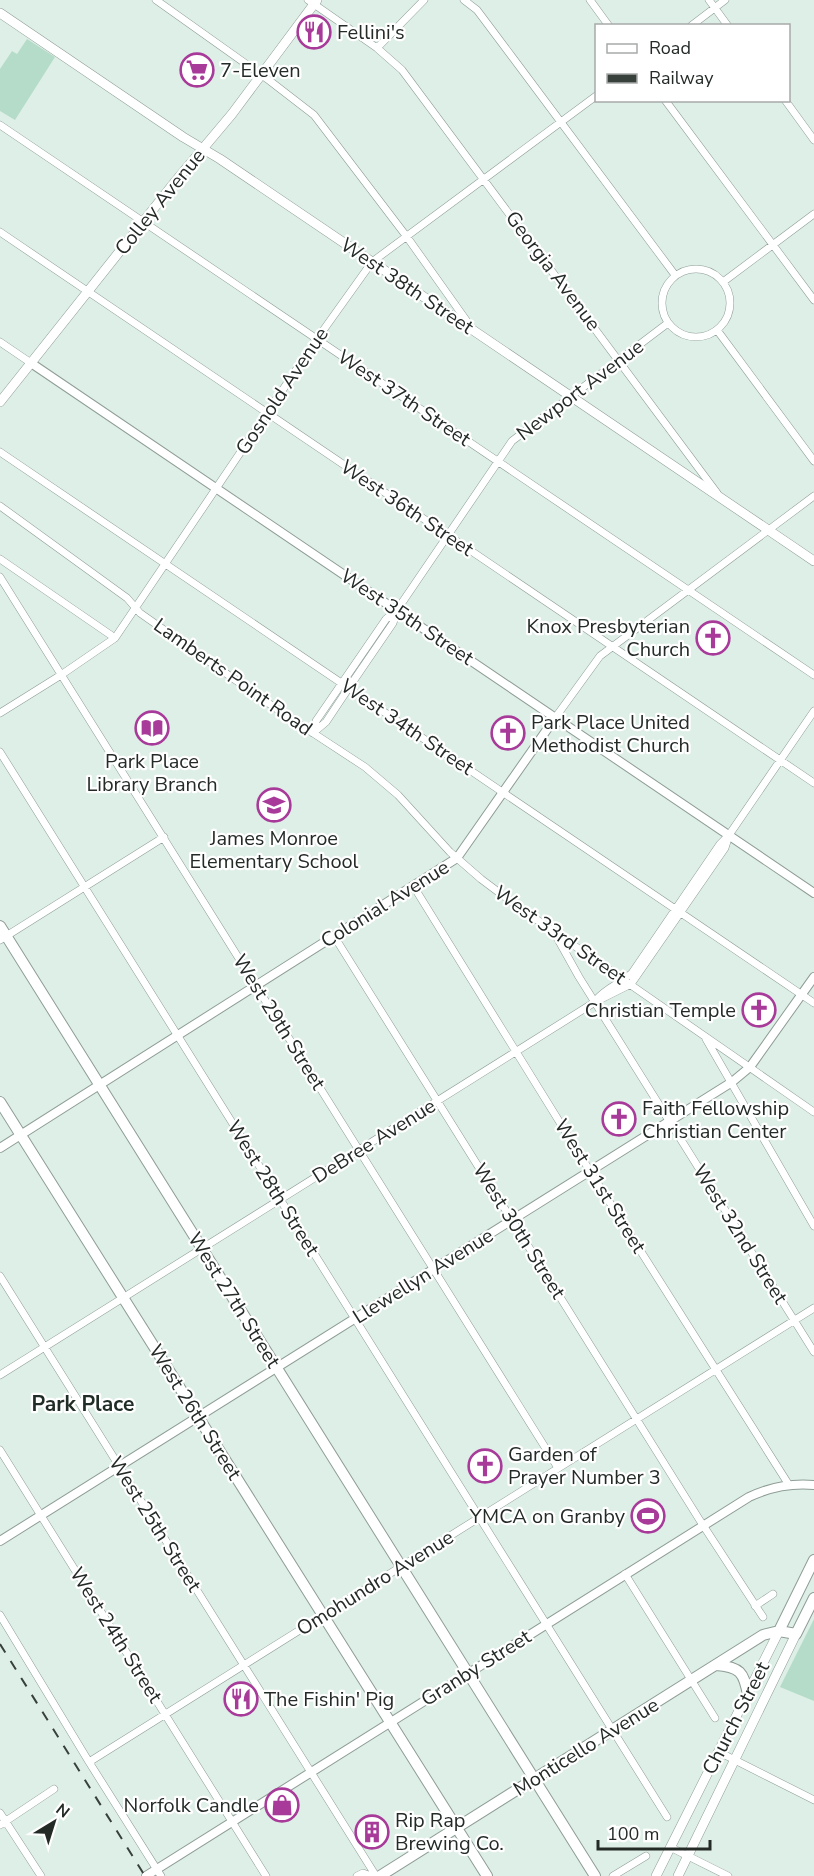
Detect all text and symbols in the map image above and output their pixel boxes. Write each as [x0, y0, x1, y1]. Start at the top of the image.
restaurant icon: Fellini's [296, 14, 332, 50]
place label: Fellini's [337, 19, 405, 46]
legend [595, 24, 790, 102]
text: Road [649, 36, 691, 60]
supermarket icon: 7-Eleven [179, 52, 215, 88]
place label: 7-Eleven [220, 57, 301, 84]
text: Railway [649, 66, 714, 90]
street label: Colley Avenue [109, 143, 211, 261]
street label: Georgia Avenue [499, 206, 607, 336]
street label: West 38th Street [335, 231, 480, 341]
street label: Gosnold Avenue [229, 322, 335, 460]
street label: Newport Avenue [511, 333, 649, 447]
street label: West 37th Street [332, 343, 477, 453]
street label: West 36th Street [335, 453, 480, 563]
street label: West 35th Street [335, 562, 480, 672]
street label: Lamberts Point Road [148, 612, 318, 742]
place label: Knox Presbyterian Church [527, 613, 690, 663]
church icon: Knox Presbyterian Church [695, 620, 731, 656]
street label: West 34th Street [335, 672, 480, 782]
place label: Park Place United Methodist Church [531, 709, 690, 759]
library icon: Park Place Library Branch [134, 710, 170, 746]
church icon: Park Place United Methodist Church [490, 715, 526, 751]
place label: Park Place Library Branch [86, 748, 218, 798]
school or university icon: James Monroe Elementary School [256, 787, 292, 823]
place label: James Monroe Elementary School [189, 825, 359, 875]
street label: Colonial Avenue [316, 854, 454, 954]
street label: West 33rd Street [489, 879, 632, 991]
street label: West 29th Street [226, 949, 332, 1096]
church icon: Christian Temple [741, 992, 777, 1028]
place label: Christian Temple [585, 997, 736, 1024]
street label: DeBree Avenue [307, 1092, 441, 1190]
place label: Faith Fellowship Christian Center [642, 1095, 789, 1145]
church icon: Faith Fellowship Christian Center [601, 1101, 637, 1137]
street label: West 31st Street [548, 1114, 653, 1259]
street label: West 28th Street [220, 1115, 326, 1262]
street label: West 30th Street [466, 1158, 572, 1305]
street label: West 32nd Street [686, 1159, 794, 1310]
street label: Llewellyn Avenue [348, 1222, 498, 1330]
street label: West 27th Street [181, 1227, 287, 1374]
street label: West 26th Street [142, 1339, 248, 1486]
district label: Park Place [32, 1390, 134, 1418]
place label: Garden of Prayer Number 3 [508, 1441, 661, 1491]
church icon: Garden of Prayer Number 3 [467, 1448, 503, 1484]
street label: West 25th Street [102, 1451, 208, 1598]
sports icon: YMCA on Granby [630, 1498, 666, 1534]
place label: YMCA on Granby [469, 1503, 626, 1530]
street label: Omohundro Avenue [291, 1524, 459, 1642]
street label: West 24th Street [63, 1562, 169, 1709]
street label: Granby Street [416, 1623, 537, 1713]
street label: Church Street [696, 1656, 776, 1779]
restaurant icon: The Fishin' Pig [223, 1681, 259, 1717]
place label: The Fishin' Pig [264, 1686, 394, 1713]
street label: Monticello Avenue [508, 1691, 664, 1803]
shop icon: Norfolk Candle [264, 1787, 300, 1823]
north arrow [24, 1792, 84, 1852]
place label: Norfolk Candle [124, 1792, 259, 1819]
text: N [51, 1799, 74, 1823]
place label: Rip Rap Brewing Co. [395, 1807, 504, 1857]
scale bar [598, 1813, 710, 1851]
building icon: Rip Rap Brewing Co. [354, 1814, 390, 1850]
text: 100 m [607, 1822, 659, 1846]

